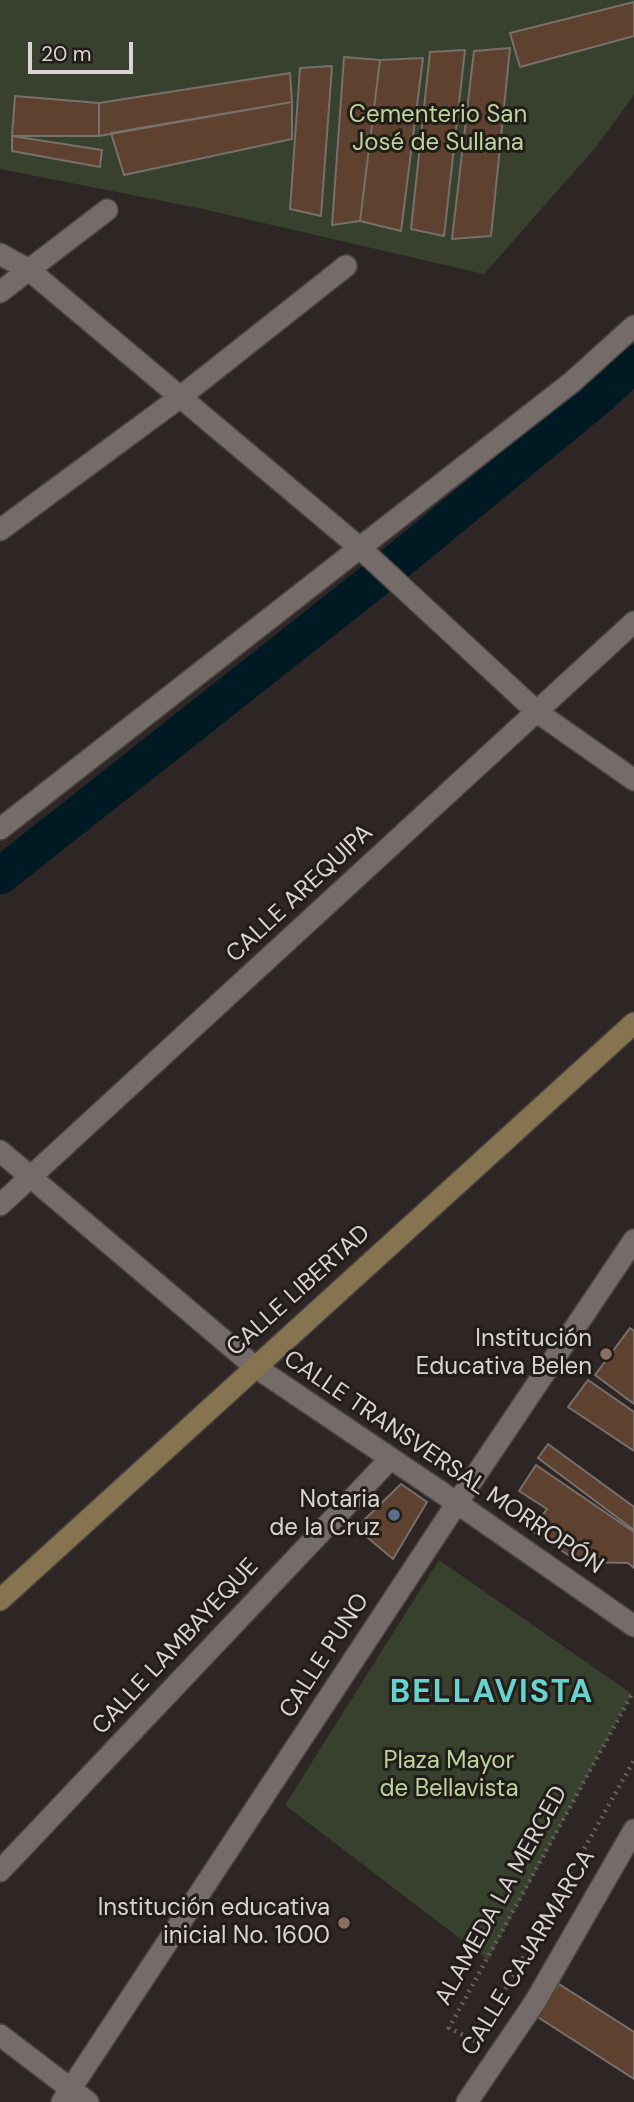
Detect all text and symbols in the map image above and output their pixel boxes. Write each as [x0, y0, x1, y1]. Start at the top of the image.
scale bar [32, 28, 136, 72]
text: 20 m [41, 40, 92, 68]
park label: Cementerio San José de Sullana [349, 102, 527, 158]
street label: CALLE AREQUIPA [221, 819, 379, 969]
street label: CALLE LIBERTAD [222, 1219, 376, 1363]
place label: Institución Educativa Belen [416, 1326, 592, 1382]
street label: CALLE TRANSVERSAL MORROPÓN [278, 1345, 608, 1581]
marker: Institución Educativa Belen [598, 1346, 614, 1362]
place label: Notaria de la Cruz [269, 1487, 380, 1543]
marker: Notaria de la Cruz [386, 1507, 402, 1523]
street label: CALLE LAMBAYEQUE [87, 1553, 265, 1741]
street label: CALLE PUNO [274, 1588, 376, 1724]
district label: BELLAVISTA [391, 1675, 593, 1713]
park label: Plaza Mayor de Bellavista [380, 1748, 518, 1804]
street label: ALAMEDA LA MERCED [430, 1781, 574, 2011]
street label: CALLE CAJARMARCA [456, 1845, 602, 2061]
place label: Institución educativa inicial No. 1600 [98, 1895, 330, 1951]
marker: Institución educativa inicial No. 1600 [336, 1915, 352, 1931]

